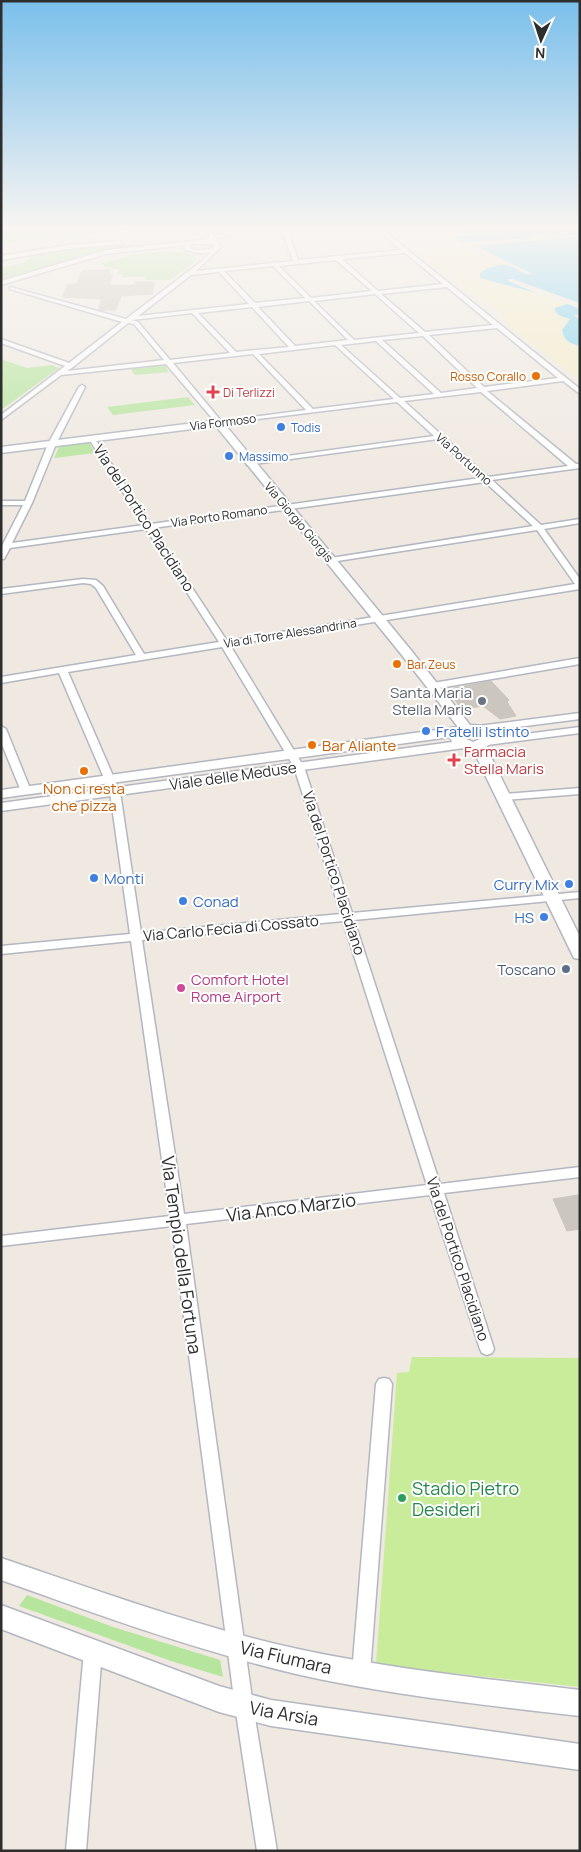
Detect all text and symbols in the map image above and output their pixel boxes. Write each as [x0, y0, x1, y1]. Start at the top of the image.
north arrow [516, 15, 566, 65]
text: N [535, 44, 546, 63]
place label: Rosso Corallo [450, 368, 526, 385]
marker: Rosso Corallo [530, 370, 542, 382]
place label: Di Terlizzi [223, 384, 275, 401]
marker: Di Terlizzi [207, 386, 219, 398]
street label: Via Formoso [189, 409, 257, 435]
place label: Todis [291, 419, 321, 436]
marker: Todis [275, 421, 287, 433]
street label: Via Portunno [432, 429, 496, 489]
street label: Via del Portico Placidiano [89, 440, 200, 596]
place label: Massimo [239, 448, 288, 465]
marker: Massimo [223, 450, 235, 462]
street label: Via Giorgio Giorgis [261, 478, 337, 566]
street label: Via Porto Romano [170, 501, 268, 531]
street label: Via di Torre Alessandrina [222, 614, 358, 652]
place label: Bar Zeus [407, 656, 456, 673]
marker: Bar Zeus [391, 658, 403, 670]
place label: Santa Maria Stella Maris [390, 682, 472, 720]
marker: Santa Maria Stella Maris [476, 695, 488, 707]
place label: Fratelli Istinto [436, 721, 529, 742]
marker: Fratelli Istinto [420, 725, 432, 737]
place label: Bar Aliante [322, 735, 396, 756]
marker: Bar Aliante [306, 739, 318, 751]
place label: Farmacia Stella Maris [464, 741, 544, 779]
marker: Farmacia Stella Maris [448, 754, 460, 766]
street label: Viale delle Meduse [168, 757, 298, 795]
marker: Non ci resta che pizza [78, 765, 90, 777]
place label: Non ci resta che pizza [43, 778, 125, 816]
street label: Via del Portico Placidiano [298, 788, 371, 958]
place label: Monti [104, 868, 144, 889]
marker: Monti [88, 872, 100, 884]
place label: Curry Mix [494, 874, 559, 895]
marker: Curry Mix [563, 878, 575, 890]
place label: Conad [193, 891, 239, 912]
marker: Conad [177, 895, 189, 907]
place label: HS [514, 907, 534, 928]
street label: Via Carlo Fecia di Cossato [142, 910, 320, 946]
marker: HS [538, 911, 550, 923]
place label: Toscano [497, 959, 556, 980]
marker: Toscano [560, 963, 572, 975]
place label: Comfort Hotel Rome Airport [191, 969, 289, 1007]
marker: Comfort Hotel Rome Airport [175, 982, 187, 994]
street label: Via Tempio della Fortuna [156, 1154, 208, 1356]
street label: Via del Portico Placidiano [422, 1174, 495, 1344]
street label: Via Anco Marzio [225, 1187, 357, 1227]
place label: Stadio Pietro Desideri [412, 1476, 519, 1521]
marker: Stadio Pietro Desideri [396, 1492, 408, 1504]
street label: Via Fiumara [238, 1635, 334, 1679]
street label: Via Arsia [248, 1695, 320, 1731]

